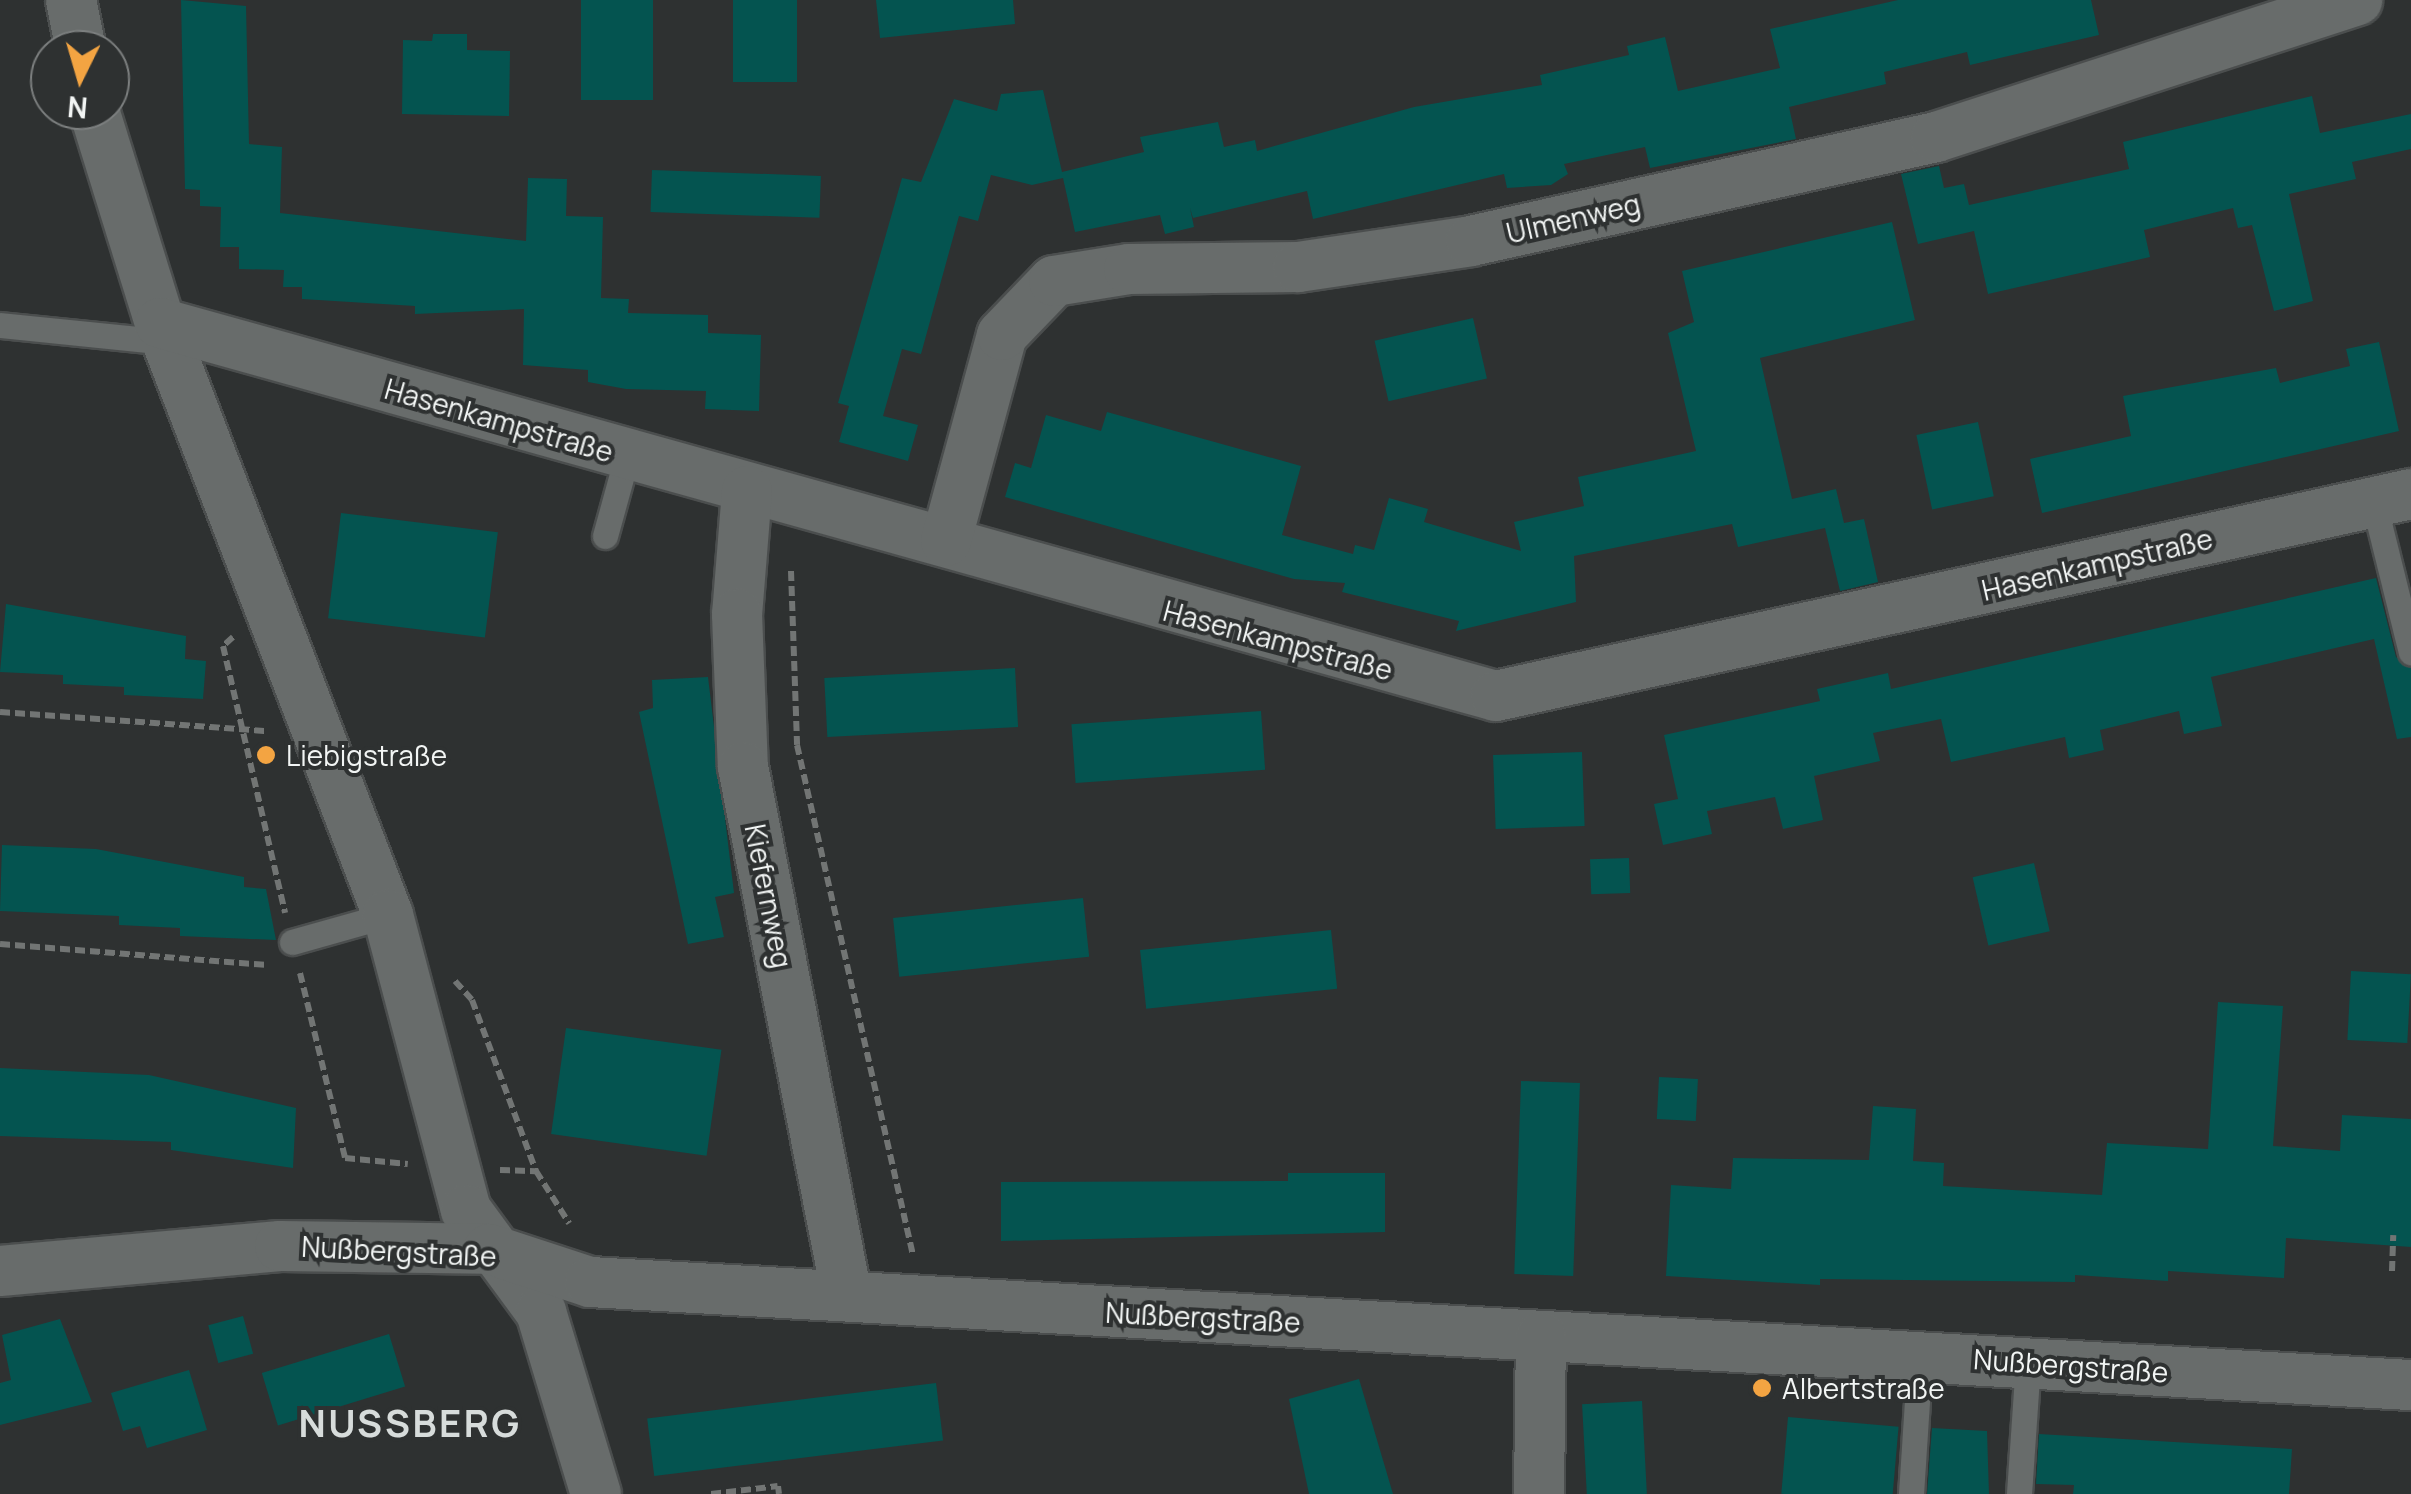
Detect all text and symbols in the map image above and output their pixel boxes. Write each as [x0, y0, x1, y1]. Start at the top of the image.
north arrow [30, 30, 130, 130]
text: N [66, 88, 89, 128]
street label: Ulmenweg [1503, 186, 1643, 250]
street label: Hasenkampstraße [381, 371, 617, 469]
street label: Hasenkampstraße [1978, 521, 2216, 607]
street label: Hasenkampstraße [1160, 593, 1396, 687]
place label: Liebigstraße [286, 738, 447, 772]
marker: Liebigstraße [255, 744, 277, 766]
street label: Kiefernweg [739, 821, 799, 971]
street label: Nußbergstraße [301, 1229, 497, 1273]
street label: Nußbergstraße [1105, 1295, 1301, 1339]
street label: Nußbergstraße [1972, 1341, 2170, 1389]
place label: Albertstraße [1782, 1371, 1945, 1405]
marker: Albertstraße [1751, 1377, 1773, 1399]
district label: NUSSBERG [298, 1400, 522, 1446]

